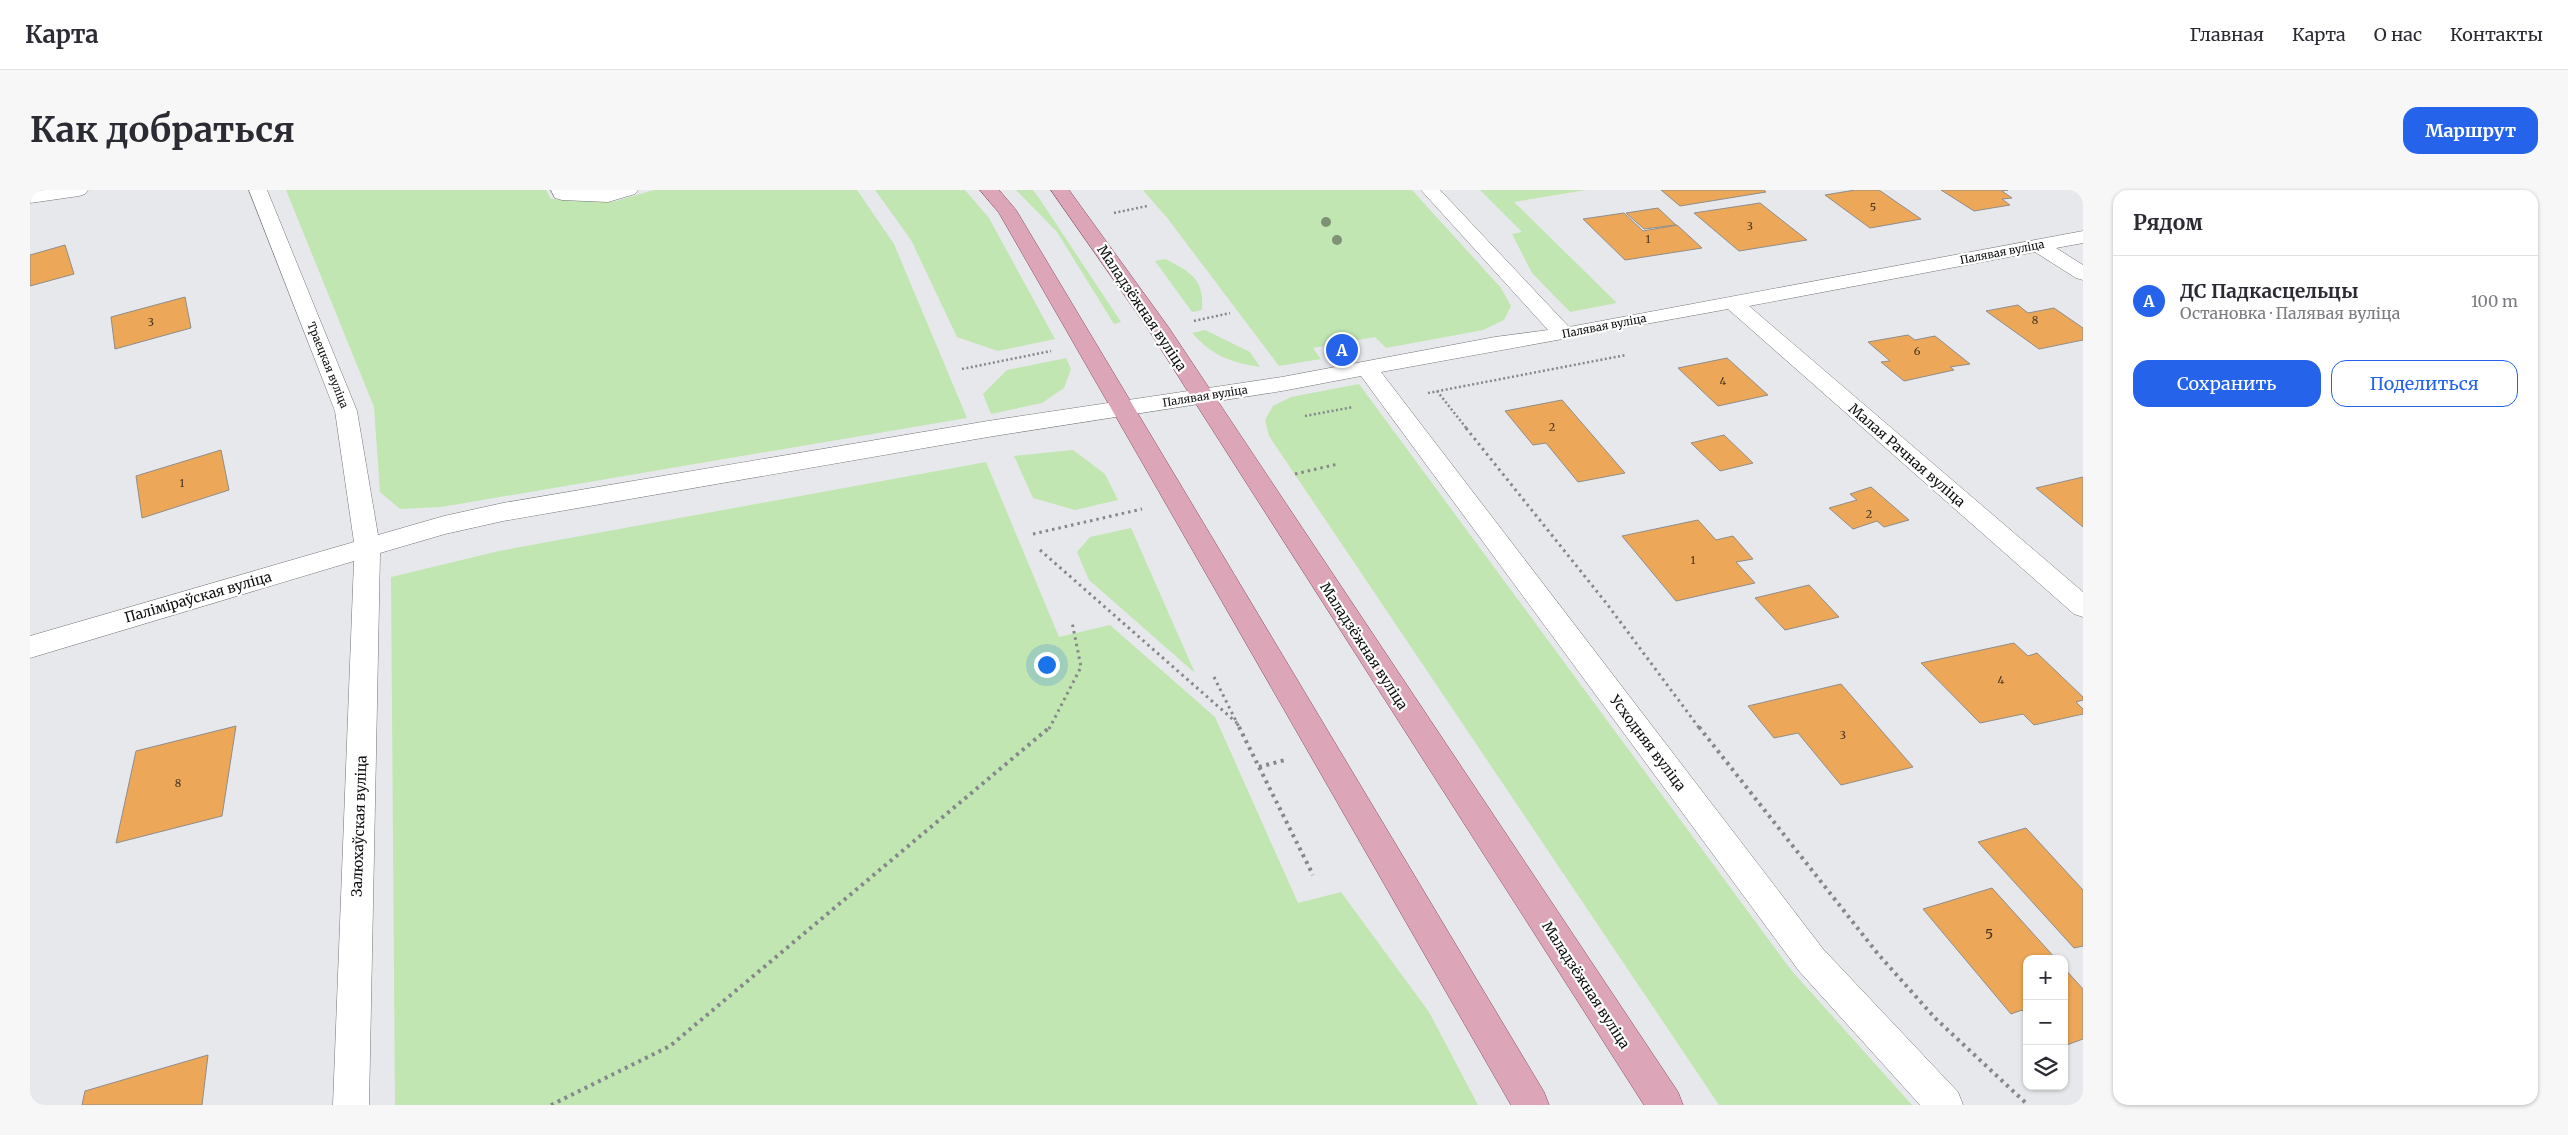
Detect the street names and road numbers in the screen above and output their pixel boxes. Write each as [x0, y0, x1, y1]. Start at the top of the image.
street label: Палявая вуліца [1959, 237, 2046, 267]
street label: Маладзёжная вуліца [1093, 242, 1191, 375]
street label: Палявая вуліца [1561, 311, 1648, 341]
street label: Траецкая вуліца [304, 320, 352, 410]
street label: Палявая вуліца [1162, 382, 1249, 410]
street label: Малая Рачная вуліца [1845, 399, 1969, 511]
street label: Паліміраўская вуліца [122, 567, 274, 627]
street label: Маладзёжная вуліца [1316, 579, 1412, 713]
street label: Усходняя вуліца [1606, 691, 1690, 795]
street label: Залюхаўская вуліца [348, 754, 370, 897]
street label: Маладзёжная вуліца [1538, 918, 1634, 1052]

